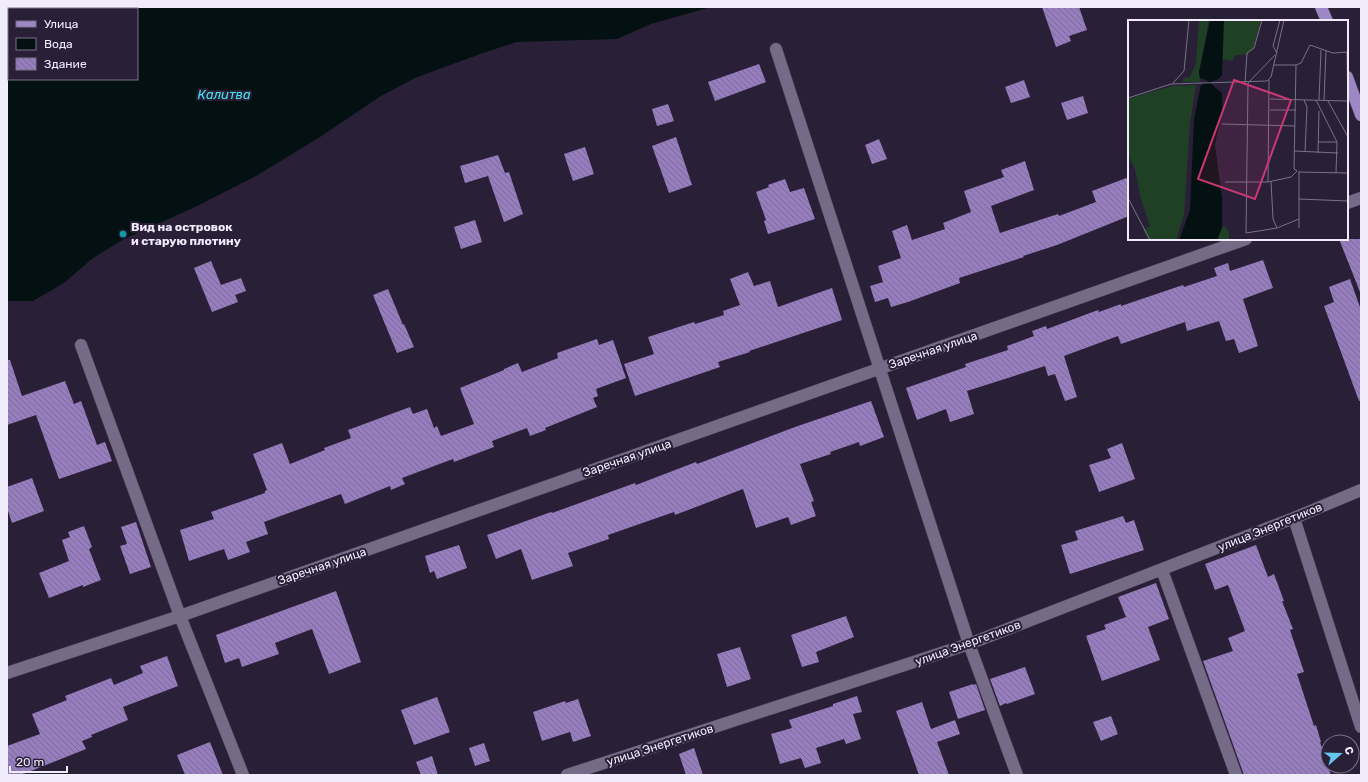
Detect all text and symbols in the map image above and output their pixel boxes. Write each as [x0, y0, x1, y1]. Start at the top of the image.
legend [8, 8, 138, 80]
text: Улица [44, 17, 78, 31]
inset map [1128, 20, 1348, 240]
text: Вода [44, 37, 73, 51]
text: Здание [44, 57, 87, 71]
water label: Калитва [197, 87, 251, 102]
place label: Вид на островок и старую плотину [131, 220, 241, 248]
marker: Вид на островок и старую плотину [118, 229, 128, 239]
street label: Заречная улица [887, 328, 979, 372]
street label: Заречная улица [581, 436, 673, 480]
street label: улица Энергетиков [1216, 500, 1324, 554]
street label: Заречная улица [276, 544, 368, 588]
street label: улица Энергетиков [913, 617, 1023, 669]
street label: улица Энергетиков [605, 721, 715, 769]
north arrow [1320, 734, 1360, 774]
text: С [1341, 745, 1356, 757]
scale bar [10, 748, 67, 774]
text: 20 m [16, 755, 44, 769]

